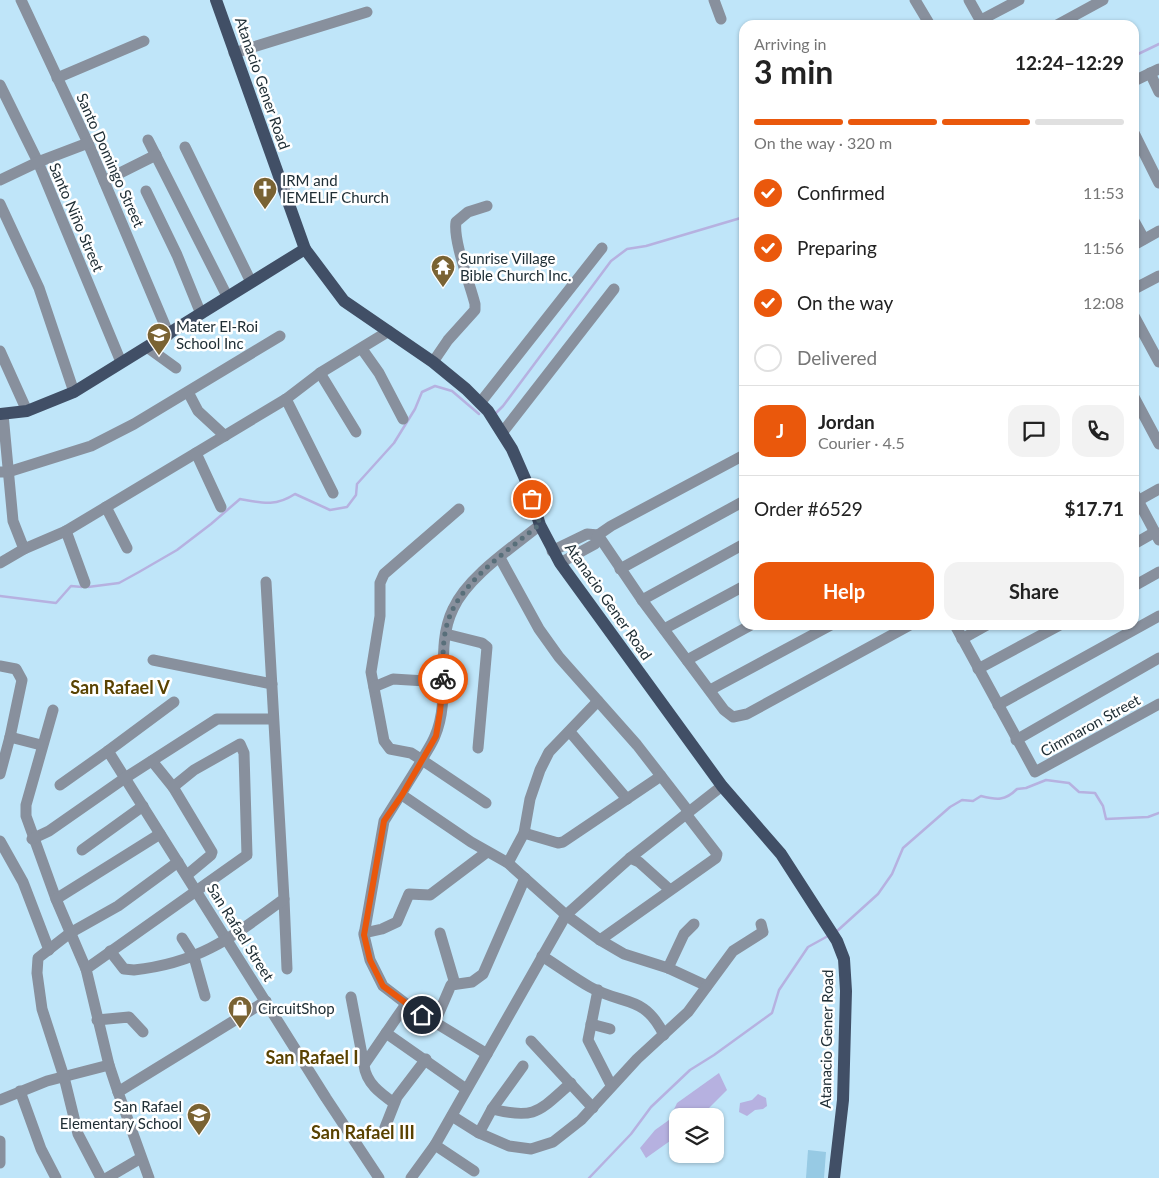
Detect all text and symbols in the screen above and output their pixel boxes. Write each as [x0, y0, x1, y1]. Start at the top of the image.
street label: Atanacio Gener Road [232, 14, 294, 152]
text: Arriving in [754, 34, 827, 53]
text: 12:24–12:29 [1015, 51, 1124, 74]
text: 3 min [754, 52, 833, 91]
street label: Santo Domingo Street [73, 90, 149, 230]
text: On the way · 320 m [754, 133, 892, 152]
street label: Santo Niño Street [46, 160, 108, 275]
place label: IRM and IEMELIF Church [282, 171, 389, 206]
church icon: IRM and IEMELIF Church [252, 176, 278, 210]
icon: check [754, 179, 782, 207]
text: Confirmed [797, 181, 885, 204]
text: 11:53 [1083, 183, 1124, 202]
icon: check [754, 234, 782, 262]
text: Preparing [797, 236, 877, 259]
text: 11:56 [1083, 238, 1124, 257]
place label: Sunrise Village Bible Church Inc. [460, 249, 571, 284]
temple icon: Sunrise Village Bible Church Inc. [430, 254, 456, 288]
icon: check [754, 289, 782, 317]
text: On the way [797, 291, 893, 314]
text: 12:08 [1083, 293, 1124, 312]
place label: Mater El-Roi School Inc [176, 317, 258, 352]
school or university icon: Mater El-Roi School Inc [146, 322, 172, 356]
text: Delivered [797, 346, 877, 369]
button: chat [1008, 405, 1060, 457]
button: phone [1072, 405, 1124, 457]
text: Jordan [818, 410, 875, 433]
text: J [776, 419, 784, 442]
text: Courier · 4.5 [818, 433, 905, 452]
pin [511, 478, 553, 520]
icon: bag [518, 485, 546, 513]
text: Order #6529 [754, 497, 863, 520]
text: $17.71 [1064, 497, 1124, 520]
street label: Atanacio Gener Road [562, 539, 656, 663]
button: Help [754, 562, 934, 620]
button: Share [944, 562, 1124, 620]
courier [418, 654, 468, 704]
icon: bike [429, 665, 457, 693]
district label: San Rafael V [70, 676, 170, 698]
street label: Cimmaron Street [1037, 690, 1143, 760]
street label: San Rafael Street [204, 880, 279, 985]
street label: Atanacio Gener Road [816, 969, 836, 1109]
pin [401, 994, 443, 1036]
shop icon: CircuitShop [227, 995, 253, 1029]
place label: CircuitShop [258, 999, 335, 1017]
icon: home [408, 1001, 436, 1029]
district label: San Rafael I [265, 1046, 359, 1068]
place label: San Rafael Elementary School [60, 1097, 182, 1132]
school or university icon: San Rafael Elementary School [186, 1102, 212, 1136]
map controls [669, 1108, 724, 1163]
button: layers [669, 1108, 724, 1163]
district label: San Rafael III [311, 1121, 415, 1143]

